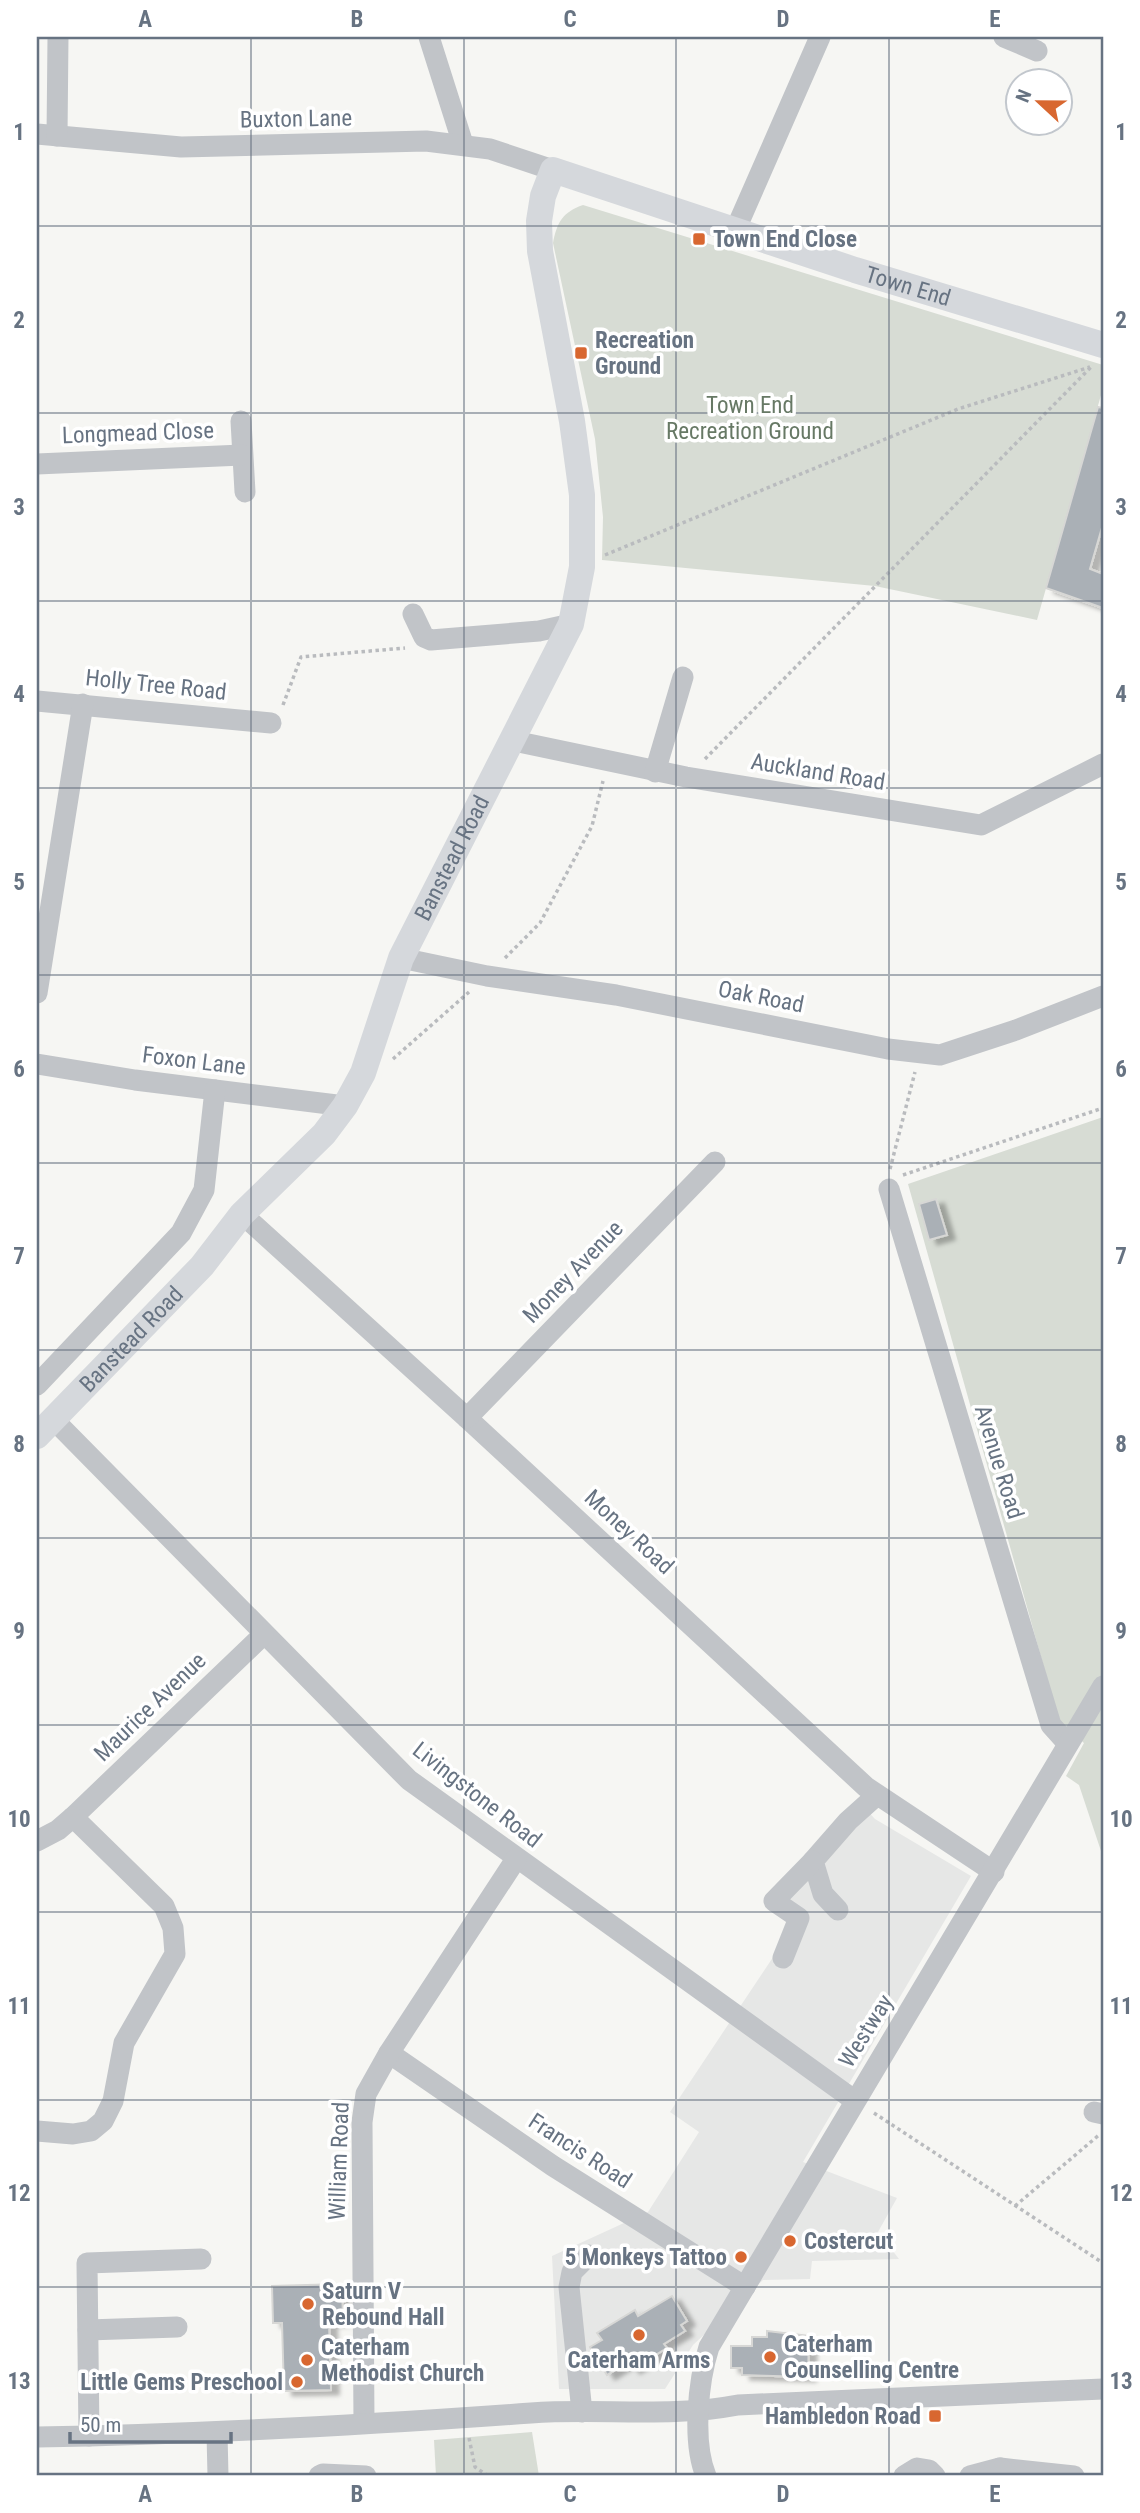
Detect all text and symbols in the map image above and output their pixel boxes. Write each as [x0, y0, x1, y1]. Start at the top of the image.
text: A [138, 6, 152, 33]
text: B [351, 6, 363, 33]
text: C [563, 6, 577, 33]
text: D [777, 6, 790, 33]
text: E [989, 6, 1001, 33]
north arrow [1004, 66, 1074, 136]
text: N [1011, 86, 1037, 106]
street label: Buxton Lane [240, 105, 352, 133]
text: 1 [13, 119, 25, 146]
text: 1 [1115, 119, 1127, 146]
place label: Town End Close [713, 226, 857, 253]
marker: Town End Close [691, 231, 707, 247]
street label: Town End [862, 260, 954, 312]
text: 2 [13, 307, 25, 334]
text: 2 [1115, 307, 1127, 334]
place label: Recreation Ground [595, 327, 694, 380]
marker: Recreation Ground [573, 345, 589, 361]
park label: Town End Recreation Ground [666, 392, 834, 445]
street label: Longmead Close [62, 417, 214, 449]
text: 3 [13, 494, 25, 521]
text: 3 [1115, 494, 1127, 521]
street label: Holly Tree Road [84, 664, 228, 706]
text: 4 [13, 681, 25, 708]
text: 4 [1115, 681, 1127, 708]
street label: Auckland Road [749, 748, 887, 796]
street label: Banstead Road [409, 791, 495, 925]
text: 5 [13, 869, 25, 896]
text: 5 [1115, 869, 1127, 896]
street label: Oak Road [716, 975, 806, 1019]
street label: Foxon Lane [141, 1041, 247, 1081]
text: 6 [13, 1056, 25, 1083]
text: 6 [1115, 1056, 1127, 1083]
street label: Money Avenue [518, 1215, 628, 1329]
text: 7 [13, 1243, 25, 1270]
text: 7 [1115, 1243, 1127, 1270]
street label: Banstead Road [74, 1281, 188, 1398]
street label: Avenue Road [969, 1402, 1029, 1522]
text: 8 [13, 1431, 25, 1458]
text: 8 [1115, 1431, 1127, 1458]
street label: Money Road [579, 1484, 679, 1580]
text: 9 [13, 1618, 25, 1645]
text: 9 [1115, 1618, 1127, 1645]
street label: Maurice Avenue [89, 1647, 211, 1767]
street label: Livingstone Road [407, 1736, 547, 1854]
text: 10 [7, 1806, 31, 1833]
text: 10 [1109, 1806, 1133, 1833]
street label: Westway [833, 1989, 899, 2072]
text: 11 [7, 1993, 31, 2020]
text: 11 [1109, 1993, 1133, 2020]
street label: William Road [323, 2101, 355, 2221]
street label: Francis Road [523, 2108, 637, 2194]
text: 12 [7, 2180, 31, 2207]
text: 12 [1109, 2180, 1133, 2207]
place label: Costercut [804, 2228, 893, 2255]
marker: Costercut [782, 2233, 798, 2249]
place label: 5 Monkeys Tattoo [565, 2244, 727, 2271]
marker: 5 Monkeys Tattoo [733, 2249, 749, 2265]
place label: Saturn V Rebound Hall [322, 2278, 444, 2331]
marker: Saturn V Rebound Hall [300, 2296, 316, 2312]
marker: Caterham Arms [631, 2327, 647, 2343]
place label: Caterham Counselling Centre [784, 2331, 959, 2384]
place label: Caterham Methodist Church [321, 2334, 484, 2387]
place label: Caterham Arms [568, 2347, 711, 2374]
marker: Caterham Counselling Centre [762, 2349, 778, 2365]
marker: Caterham Methodist Church [299, 2352, 315, 2368]
text: 13 [7, 2368, 31, 2395]
text: 13 [1109, 2368, 1133, 2395]
place label: Little Gems Preschool [80, 2369, 283, 2396]
marker: Little Gems Preschool [289, 2374, 305, 2390]
scale bar [70, 2401, 231, 2445]
place label: Hambledon Road [765, 2403, 921, 2430]
marker: Hambledon Road [927, 2408, 943, 2424]
text: 50 m [80, 2413, 121, 2437]
text: A [138, 2481, 152, 2508]
text: B [351, 2481, 363, 2508]
text: C [563, 2481, 577, 2508]
text: D [777, 2481, 790, 2508]
text: E [989, 2481, 1001, 2508]

